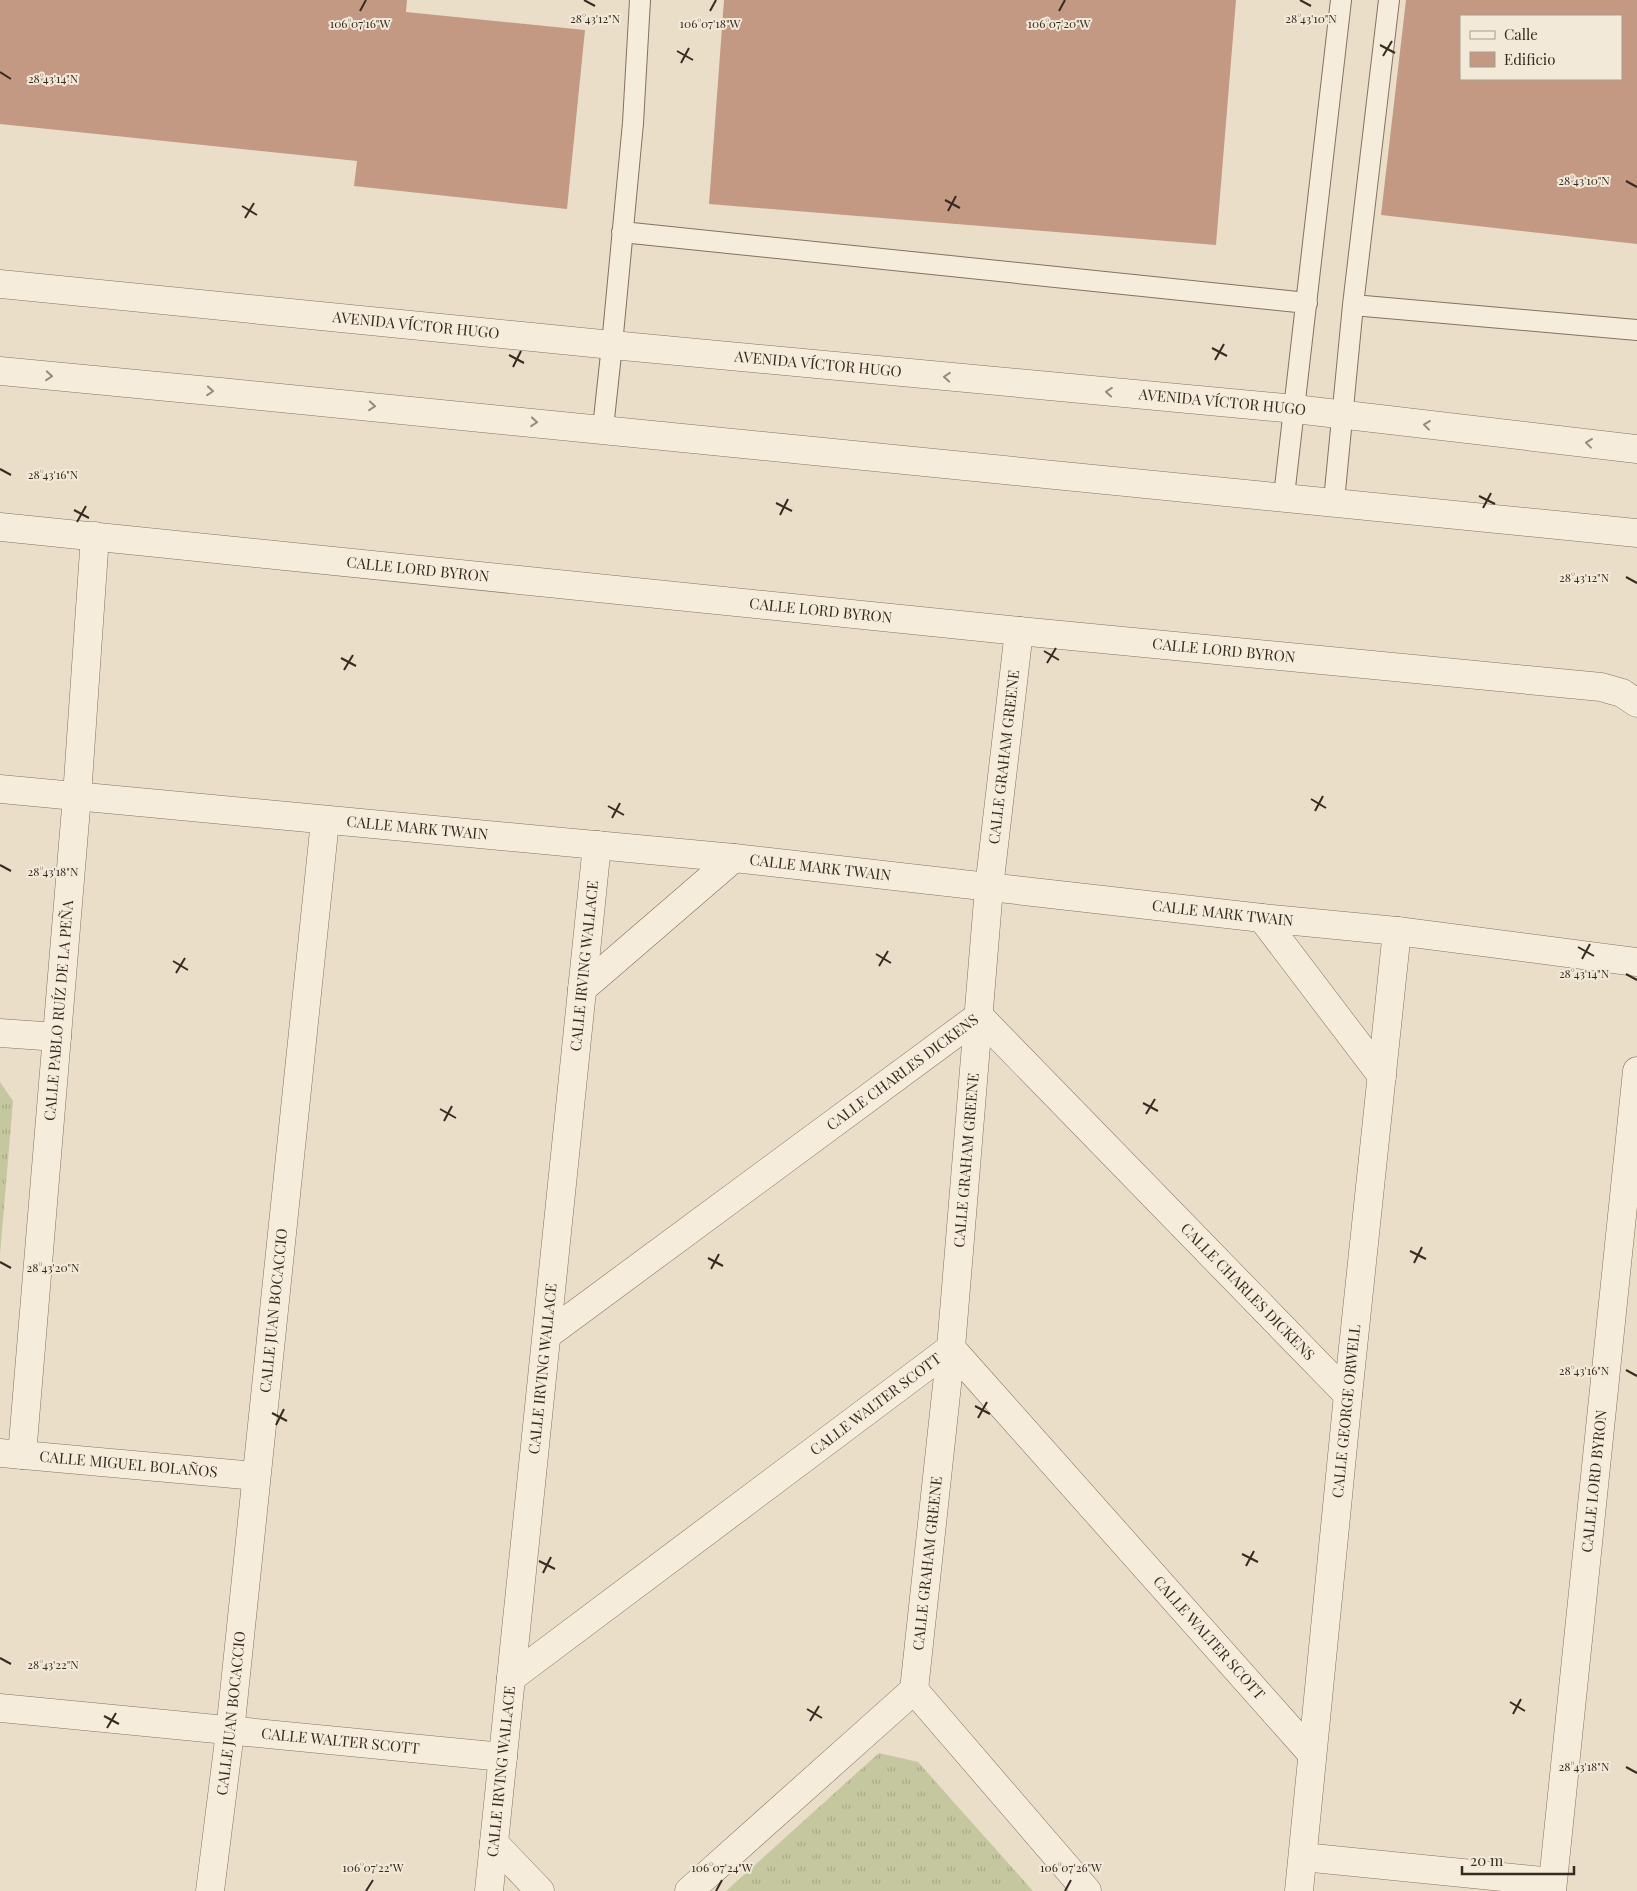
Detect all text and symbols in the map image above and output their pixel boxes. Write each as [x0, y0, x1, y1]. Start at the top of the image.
text: 28°43'12"N [570, 10, 621, 26]
text: 28°43'10"N [1285, 10, 1337, 26]
text: 106°07'16"W [330, 15, 390, 31]
text: 106°07'18"W [680, 15, 741, 31]
text: 106°07'20"W [1028, 15, 1091, 31]
legend [1460, 15, 1622, 80]
text: Calle [1504, 24, 1538, 44]
text: Edificio [1504, 49, 1555, 69]
text: 28°43'14"N [28, 70, 79, 86]
text: 28°43'10"N [1558, 172, 1610, 188]
street label: AVENIDA VÍCTOR HUGO [331, 306, 500, 343]
street label: AVENIDA VÍCTOR HUGO [733, 345, 903, 381]
one-way arrow [45, 370, 53, 381]
one-way arrow [943, 371, 951, 382]
street label: AVENIDA VÍCTOR HUGO [1137, 383, 1307, 419]
one-way arrow [207, 385, 215, 396]
one-way arrow [1105, 387, 1113, 398]
one-way arrow [368, 401, 376, 412]
one-way arrow [530, 416, 538, 427]
one-way arrow [1423, 420, 1431, 430]
one-way arrow [1584, 438, 1592, 449]
text: 28°43'16"N [28, 466, 79, 482]
street label: CALLE LORD BYRON [346, 551, 491, 586]
text: 28°43'12"N [1559, 569, 1610, 585]
street label: CALLE LORD BYRON [748, 593, 894, 627]
street label: CALLE LORD BYRON [1151, 633, 1297, 667]
street label: CALLE GRAHAM GREENE [983, 669, 1023, 845]
street label: CALLE MARK TWAIN [346, 811, 489, 844]
street label: CALLE MARK TWAIN [749, 849, 892, 885]
text: 28°43'18"N [28, 863, 79, 879]
street label: CALLE IRVING WALLACE [565, 879, 602, 1052]
street label: CALLE MARK TWAIN [1151, 895, 1295, 930]
street label: CALLE PABLO RUÍZ DE LA PEÑA [39, 899, 77, 1122]
text: 28°43'14"N [1559, 965, 1610, 981]
street label: CALLE CHARLES DICKENS [822, 1009, 982, 1134]
street label: CALLE GRAHAM GREENE [948, 1072, 983, 1248]
street label: CALLE CHARLES DICKENS [1177, 1218, 1320, 1364]
street label: CALLE JUAN BOCACCIO [254, 1227, 291, 1394]
text: 28°43'20"N [27, 1259, 80, 1275]
street label: CALLE IRVING WALLACE [523, 1282, 561, 1455]
street label: CALLE GEORGE ORWELL [1327, 1323, 1364, 1499]
street label: CALLE WALTER SCOTT [806, 1348, 945, 1459]
text: 28°43'16"N [1559, 1362, 1610, 1378]
street label: CALLE LORD BYRON [1576, 1408, 1611, 1553]
street label: CALLE MIGUEL BOLAÑOS [39, 1446, 218, 1482]
street label: CALLE GRAHAM GREENE [907, 1475, 946, 1651]
street label: CALLE WALTER SCOTT [1149, 1571, 1270, 1703]
street label: CALLE JUAN BOCACCIO [211, 1630, 249, 1796]
text: 28°43'22"N [27, 1656, 79, 1672]
street label: CALLE IRVING WALLACE [482, 1685, 519, 1858]
street label: CALLE WALTER SCOTT [260, 1722, 421, 1758]
text: 28°43'18"N [1559, 1758, 1610, 1774]
scale bar [1462, 1844, 1574, 1876]
text: 20 m [1470, 1850, 1504, 1870]
text: 106°07'22"W [342, 1859, 404, 1875]
text: 106°07'24"W [691, 1859, 753, 1875]
text: 106°07'26"W [1040, 1859, 1102, 1875]

